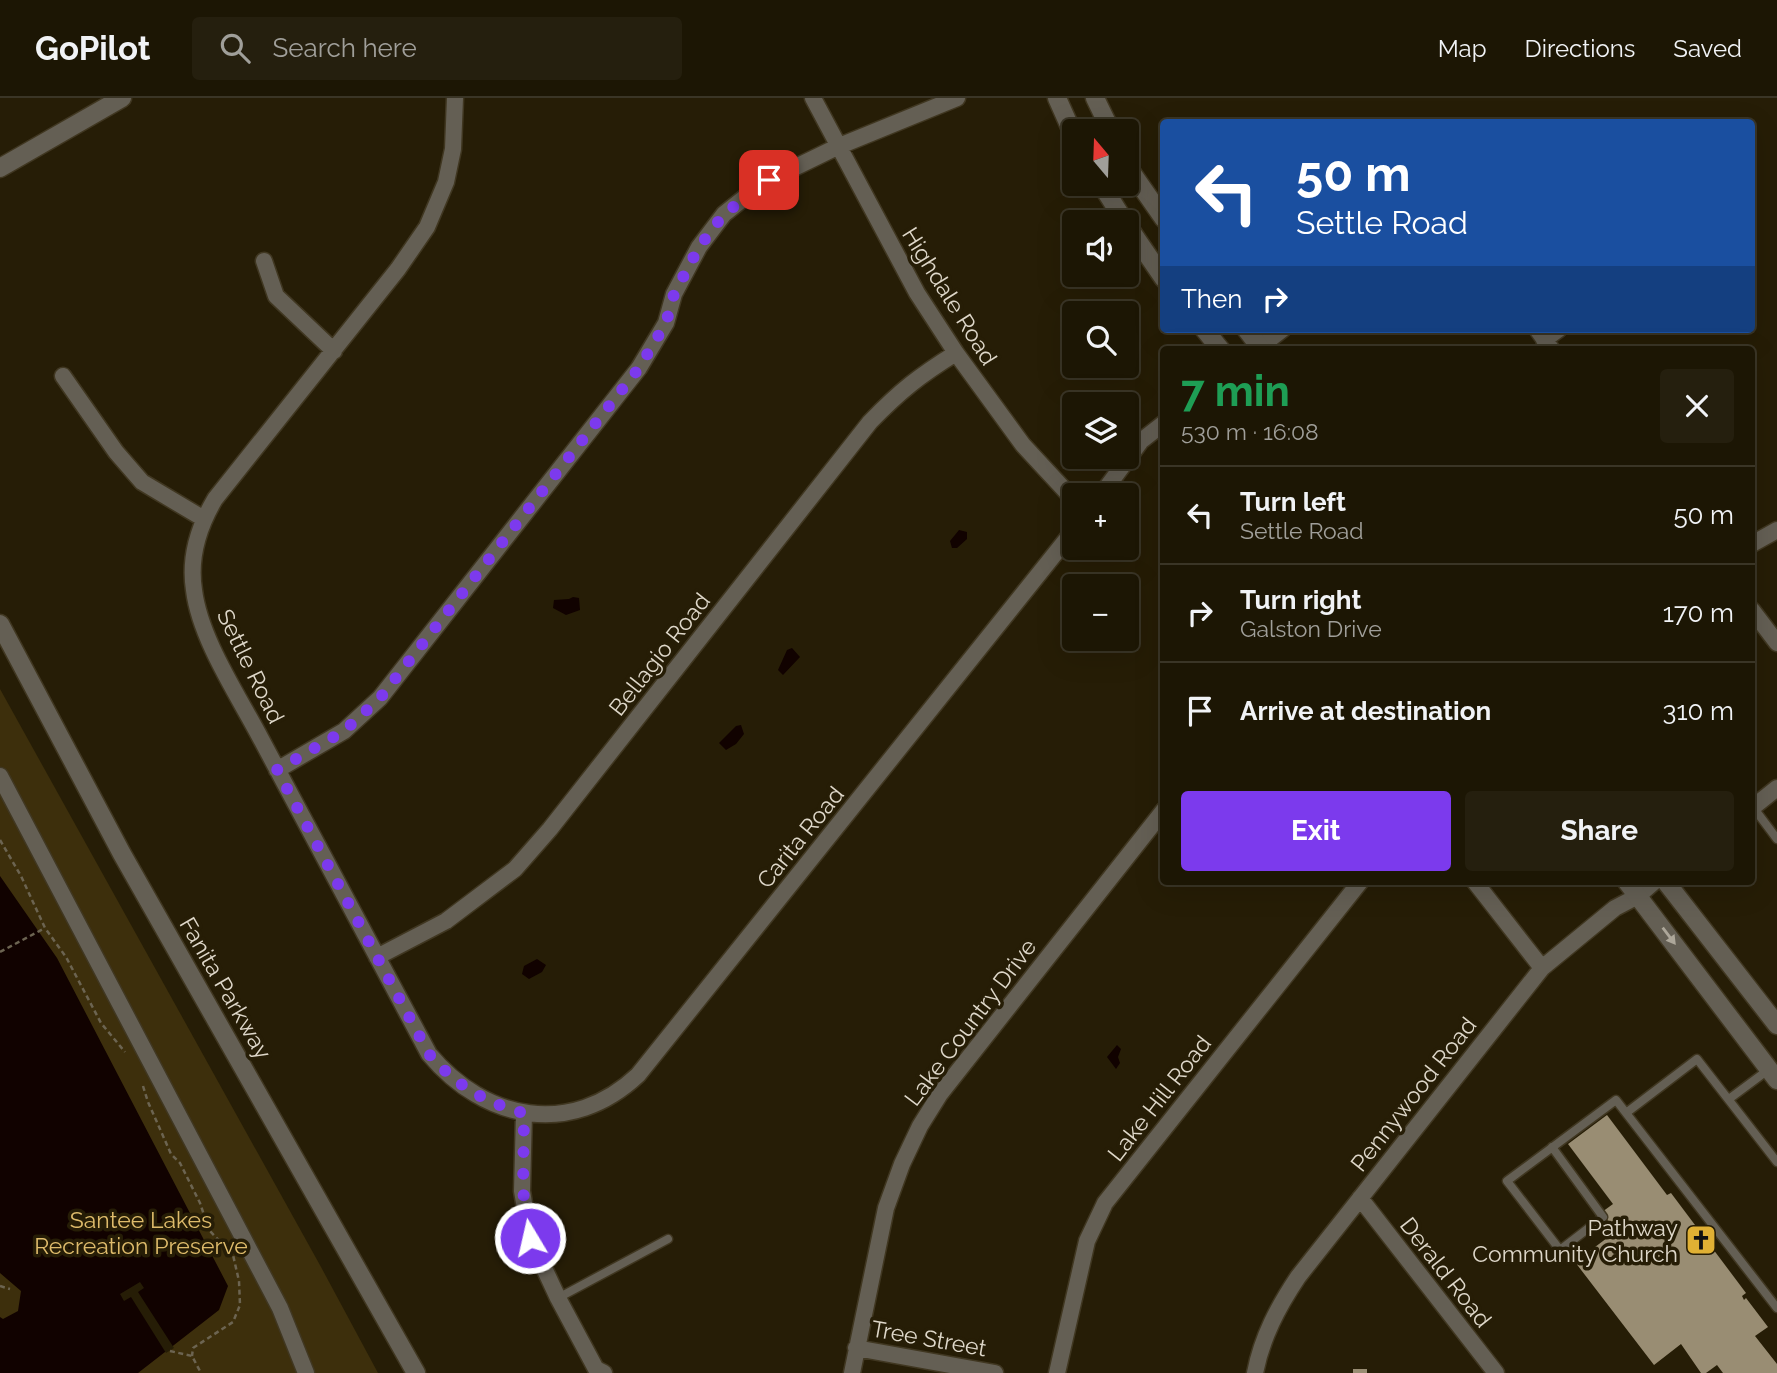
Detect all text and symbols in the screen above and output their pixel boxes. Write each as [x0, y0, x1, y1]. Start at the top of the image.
search box [192, 17, 682, 80]
text: GoPilot [35, 29, 150, 68]
icon: search [216, 29, 254, 67]
text: Search here [272, 33, 417, 63]
text: Map [1438, 34, 1487, 63]
text: Directions [1525, 34, 1635, 63]
text: Saved [1673, 34, 1742, 63]
north arrow [1062, 119, 1139, 196]
map controls [1062, 119, 1139, 651]
text: 50 m [1296, 145, 1411, 202]
icon: left [1181, 147, 1272, 238]
pin [739, 150, 799, 210]
icon: arrive [750, 161, 788, 199]
text: Settle Road [1296, 204, 1468, 241]
button: sound [1062, 210, 1139, 287]
street label: Highdale Road [897, 222, 1003, 370]
icon: right [1256, 280, 1294, 318]
text: Then [1181, 284, 1242, 314]
button: search [1062, 301, 1139, 378]
text: 7 min [1181, 367, 1290, 416]
button: close [1660, 369, 1734, 443]
button: layers [1062, 392, 1139, 469]
text: 530 m · 16:08 [1181, 418, 1319, 445]
button: + [1062, 483, 1139, 560]
text: Turn left [1240, 487, 1346, 517]
icon: left [1181, 496, 1219, 534]
text: 50 m [1673, 500, 1734, 530]
text: Settle Road [1240, 517, 1364, 544]
button: − [1062, 574, 1139, 651]
text: Turn right [1240, 585, 1361, 615]
street label: Bellagio Road [603, 587, 715, 721]
icon: right [1181, 594, 1219, 632]
text: 170 m [1663, 598, 1734, 628]
street label: Settle Road [212, 605, 290, 727]
text: Galston Drive [1240, 615, 1382, 642]
icon: arrive [1181, 692, 1219, 730]
text: Arrive at destination [1240, 696, 1491, 726]
text: 310 m [1663, 696, 1734, 726]
street label: Carita Road [751, 781, 849, 893]
button: Exit [1181, 791, 1451, 871]
button: Share [1465, 791, 1734, 871]
street label: Fanita Parkway [175, 912, 277, 1064]
one-way arrow [1661, 927, 1676, 945]
street label: Lake Country Drive [899, 933, 1041, 1111]
street label: Pennywood Road [1345, 1012, 1481, 1176]
street label: Lake Hill Road [1102, 1030, 1216, 1166]
position arrow [493, 1201, 567, 1275]
park label: Santee Lakes Recreation Preserve [34, 1206, 248, 1259]
street label: Derald Road [1395, 1212, 1497, 1332]
place label: Pathway Community Church [1472, 1214, 1678, 1267]
church icon: Pathway Community Church [1684, 1223, 1718, 1257]
street label: Tree Street [869, 1315, 989, 1361]

